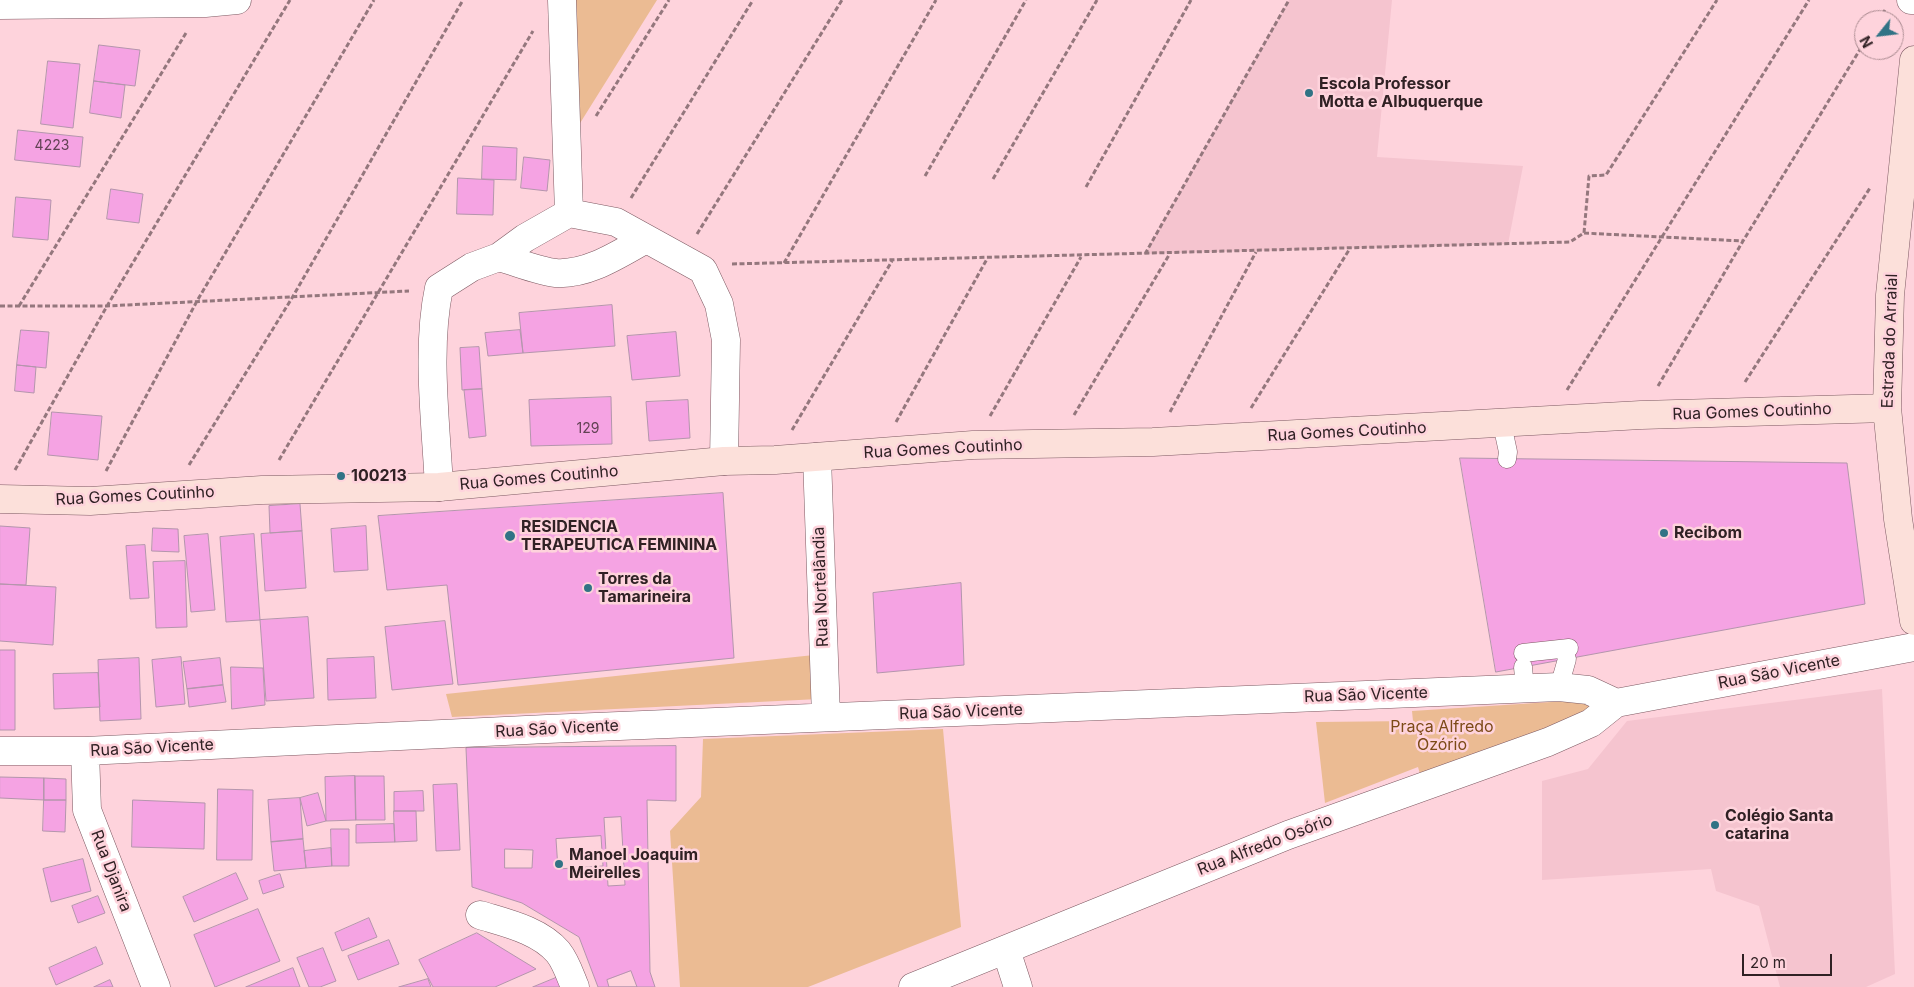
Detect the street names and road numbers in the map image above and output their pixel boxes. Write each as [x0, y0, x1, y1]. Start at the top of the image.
street label: Estrada do Arraial [1878, 273, 1902, 409]
street label: Rua Gomes Coutinho [1672, 400, 1832, 424]
street label: Rua Gomes Coutinho [1267, 418, 1427, 446]
street label: Rua Gomes Coutinho [863, 435, 1023, 463]
street label: Rua Gomes Coutinho [459, 461, 619, 495]
street label: Rua Gomes Coutinho [55, 482, 215, 510]
street label: Rua Nortelândia [809, 526, 833, 648]
street label: Rua São Vicente [1716, 651, 1842, 693]
street label: Rua São Vicente [1304, 683, 1428, 707]
street label: Rua São Vicente [899, 700, 1023, 724]
street label: Rua São Vicente [495, 716, 619, 742]
street label: Rua São Vicente [90, 735, 214, 761]
street label: Rua Alfredo Osório [1195, 810, 1335, 880]
street label: Rua Djanira [87, 827, 135, 915]

